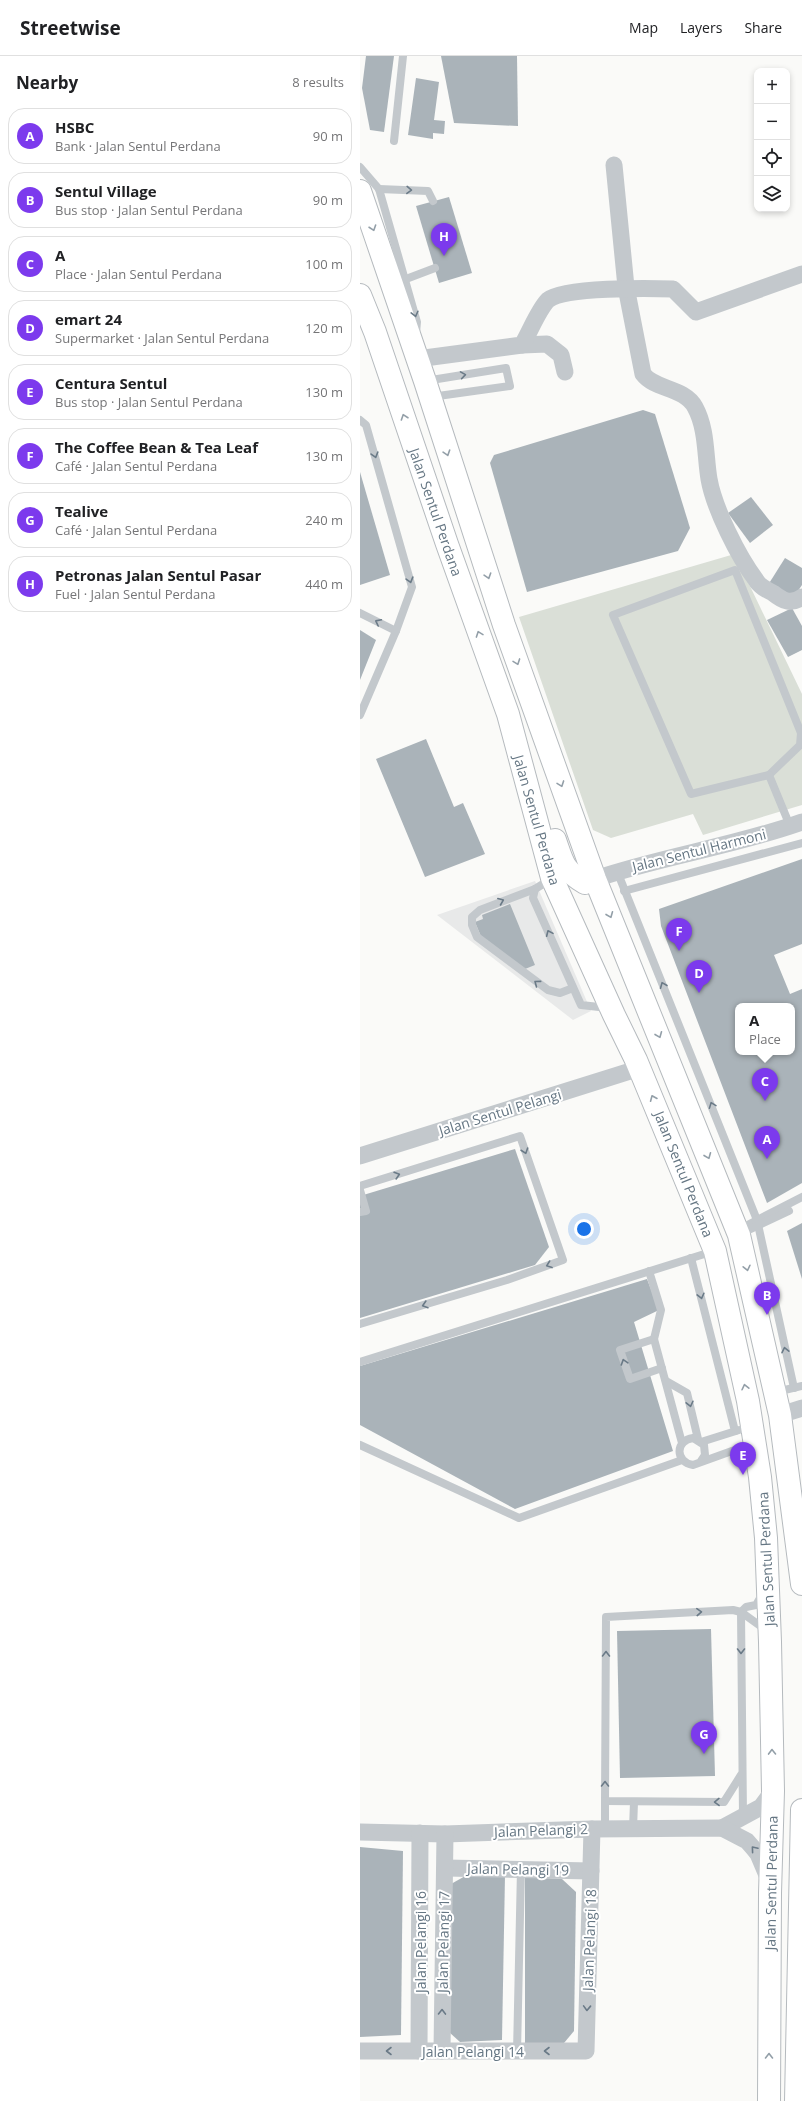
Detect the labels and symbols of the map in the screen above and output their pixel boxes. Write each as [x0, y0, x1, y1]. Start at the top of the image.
one-way arrow [406, 186, 412, 194]
pin: H [431, 223, 457, 256]
one-way arrow [368, 225, 376, 232]
one-way arrow [410, 310, 419, 317]
one-way arrow [460, 371, 466, 380]
one-way arrow [400, 414, 409, 421]
street label: Jalan Sentul Perdana [404, 443, 467, 579]
one-way arrow [443, 449, 451, 456]
one-way arrow [370, 451, 379, 458]
one-way arrow [483, 573, 492, 580]
one-way arrow [405, 576, 414, 583]
one-way arrow [375, 619, 382, 627]
one-way arrow [476, 631, 484, 638]
one-way arrow [513, 658, 521, 665]
street label: Jalan Sentul Perdana [509, 751, 565, 887]
one-way arrow [557, 781, 565, 788]
street label: Jalan Sentul Harmoni [628, 824, 768, 876]
one-way arrow [497, 898, 504, 906]
one-way arrow [605, 912, 613, 919]
pin: F [666, 918, 692, 951]
one-way arrow [545, 930, 553, 937]
pin: D [686, 960, 712, 993]
one-way arrow [535, 980, 542, 987]
one-way arrow [660, 981, 668, 989]
one-way arrow [654, 1031, 662, 1039]
pin: C [752, 1068, 778, 1101]
street label: Jalan Sentul Pelangi [434, 1084, 564, 1140]
one-way arrow [649, 1095, 657, 1102]
one-way arrow [708, 1102, 716, 1109]
street label: Jalan Sentul Perdana [649, 1106, 718, 1240]
pin: A [754, 1126, 780, 1159]
one-way arrow [520, 1147, 529, 1154]
one-way arrow [704, 1152, 712, 1159]
one-way arrow [394, 1171, 401, 1180]
your location [574, 1219, 594, 1239]
one-way arrow [546, 1261, 553, 1269]
one-way arrow [742, 1264, 751, 1271]
pin: B [754, 1282, 780, 1315]
one-way arrow [696, 1293, 704, 1299]
one-way arrow [422, 1300, 429, 1309]
one-way arrow [782, 1346, 790, 1353]
one-way arrow [620, 1358, 629, 1365]
one-way arrow [742, 1384, 750, 1390]
one-way arrow [685, 1401, 693, 1408]
pin: E [730, 1442, 756, 1475]
street label: Jalan Sentul Perdana [753, 1491, 779, 1629]
one-way arrow [696, 1608, 702, 1617]
one-way arrow [737, 1648, 745, 1654]
one-way arrow [602, 1651, 610, 1657]
pin: G [691, 1721, 717, 1754]
one-way arrow [768, 1749, 776, 1755]
one-way arrow [601, 1781, 609, 1787]
one-way arrow [714, 1798, 720, 1806]
street label: Jalan Sentul Perdana [760, 1816, 782, 1952]
street label: Jalan Pelangi 2 [492, 1819, 588, 1841]
one-way arrow [752, 1847, 759, 1854]
street label: Jalan Pelangi 19 [465, 1859, 569, 1879]
street label: Jalan Pelangi 18 [578, 1889, 600, 1993]
street label: Jalan Pelangi 16 [411, 1891, 430, 1995]
street label: Jalan Pelangi 17 [433, 1891, 453, 1995]
one-way arrow [583, 2005, 591, 2011]
one-way arrow [438, 2009, 446, 2015]
street label: Jalan Pelangi 14 [420, 2042, 524, 2061]
one-way arrow [386, 2047, 392, 2055]
one-way arrow [544, 2047, 550, 2056]
one-way arrow [764, 2053, 773, 2059]

